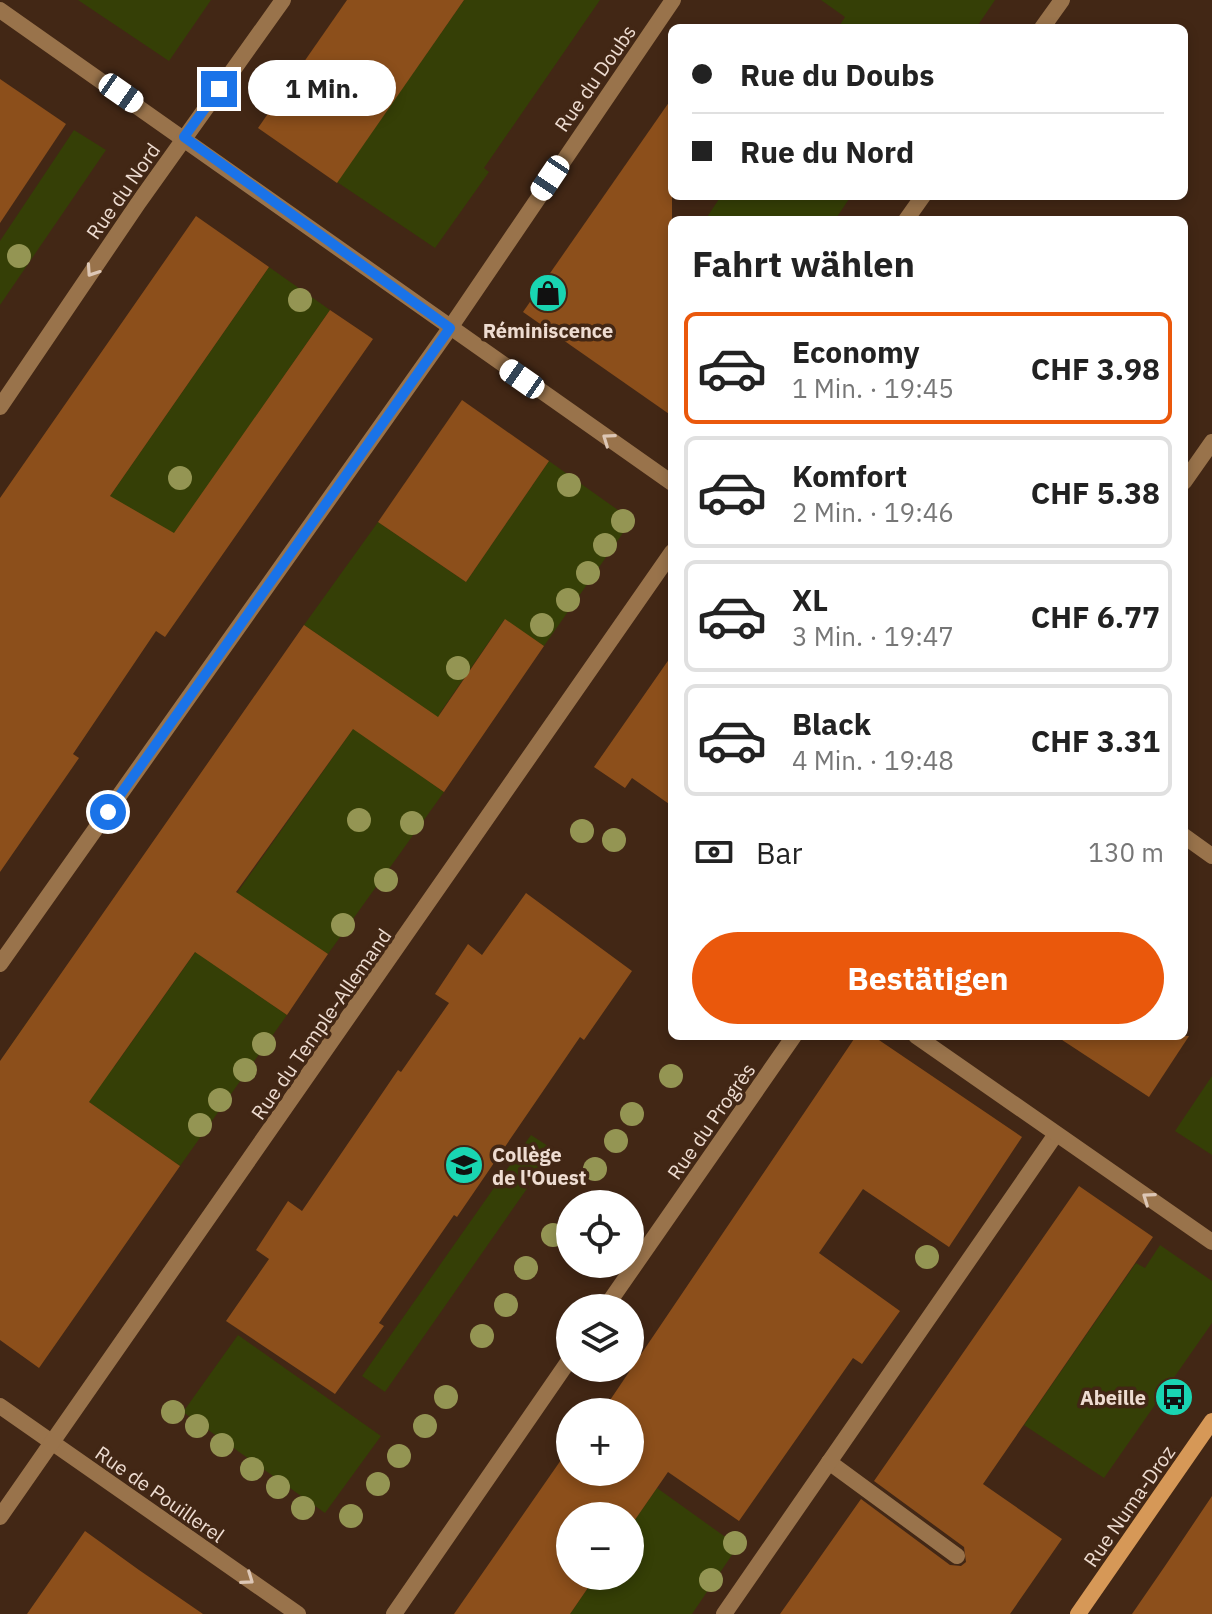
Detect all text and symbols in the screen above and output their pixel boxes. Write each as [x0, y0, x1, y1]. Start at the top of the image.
street label: Rue du Doubs [548, 19, 642, 137]
text: Rue du Doubs [740, 55, 934, 94]
callout: 1 Min. [247, 61, 395, 117]
car [94, 69, 148, 117]
route end [201, 71, 237, 107]
text: 1 Min. [285, 71, 359, 105]
text: Rue du Nord [740, 132, 914, 171]
street label: Rue du Nord [80, 138, 166, 244]
car [527, 151, 573, 205]
text: Fahrt wählen [692, 240, 915, 287]
one-way arrow [87, 262, 102, 276]
shop icon: Réminiscence [527, 272, 569, 314]
place label: Réminiscence [483, 317, 613, 344]
icon: car [696, 332, 768, 404]
text: Economy [792, 332, 920, 371]
text: CHF 3.98 [1031, 349, 1160, 388]
car [495, 355, 549, 403]
text: 1 Min. · 19:45 [792, 371, 954, 405]
one-way arrow [602, 434, 617, 449]
icon: car [696, 456, 768, 528]
text: Komfort [792, 456, 907, 495]
text: CHF 5.38 [1031, 473, 1160, 512]
text: 2 Min. · 19:46 [792, 495, 954, 529]
icon: car [696, 580, 768, 652]
text: XL [792, 580, 828, 619]
text: CHF 6.77 [1031, 597, 1160, 636]
text: 3 Min. · 19:47 [792, 619, 954, 653]
icon: car [696, 704, 768, 776]
text: Black [792, 704, 871, 743]
text: CHF 3.31 [1031, 721, 1160, 760]
text: 4 Min. · 19:48 [792, 743, 954, 777]
route start [90, 794, 126, 830]
icon: cash [692, 830, 736, 874]
text: Bar [756, 833, 803, 872]
text: 130 m [1088, 835, 1164, 869]
street label: Rue du Temple-Allemand [245, 923, 397, 1125]
button: Bestätigen [692, 932, 1164, 1024]
street label: Rue du Progrès [661, 1057, 761, 1185]
place label: Collège de l'Ouest [492, 1141, 586, 1191]
school or university icon: Collège de l'Ouest [443, 1144, 485, 1186]
map controls [556, 1190, 644, 1590]
button: locate [556, 1190, 644, 1278]
one-way arrow [1142, 1193, 1156, 1208]
button: layers [556, 1294, 644, 1382]
bus stop icon: Abeille [1153, 1376, 1195, 1418]
place label: Abeille [1080, 1384, 1146, 1411]
button: + [556, 1398, 644, 1486]
street label: Rue de Pouillerel [90, 1439, 230, 1549]
street label: Rue Numa-Droz [1077, 1440, 1181, 1572]
button: − [556, 1502, 644, 1590]
one-way arrow [239, 1569, 253, 1584]

